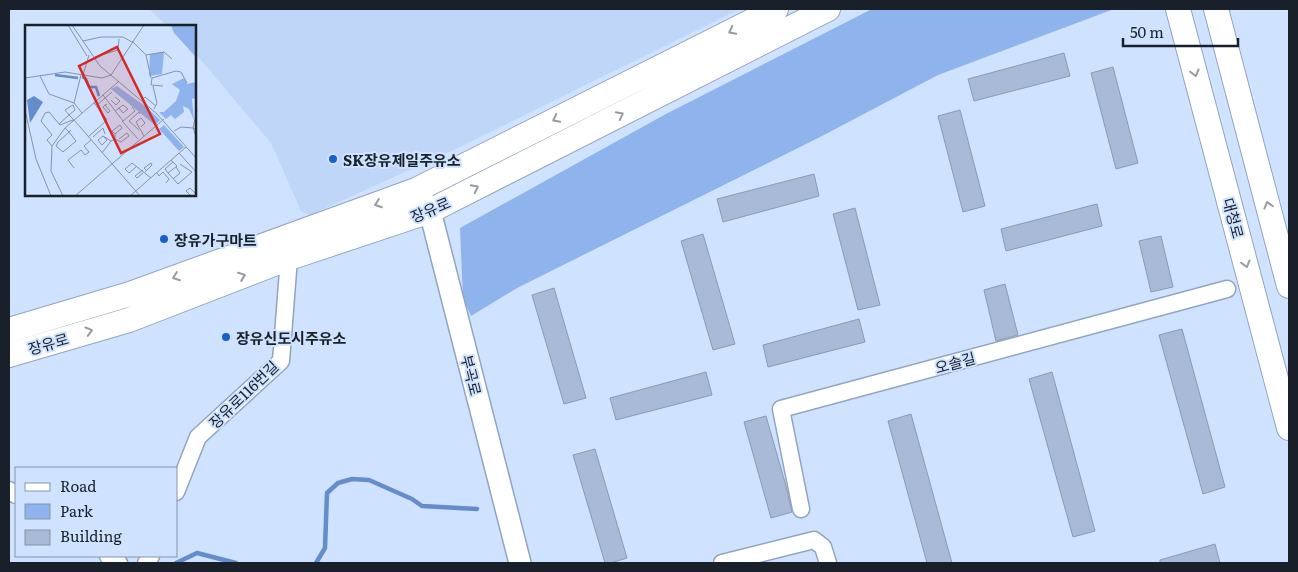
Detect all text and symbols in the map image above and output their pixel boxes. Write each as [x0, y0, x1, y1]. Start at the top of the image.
scale bar [1123, 15, 1238, 47]
text: 50 m [1130, 20, 1164, 43]
inset map [25, 25, 196, 196]
one-way arrow [729, 25, 738, 35]
one-way arrow [1189, 68, 1200, 77]
one-way arrow [615, 111, 624, 121]
one-way arrow [552, 113, 561, 123]
place label: SK장유제일주유소 [343, 148, 461, 171]
marker: SK장유제일주유소 [327, 153, 339, 165]
one-way arrow [470, 184, 479, 194]
street label: 장유로 [406, 190, 454, 228]
street label: 대청로 [1218, 195, 1250, 241]
one-way arrow [374, 198, 383, 208]
one-way arrow [1263, 201, 1274, 210]
place label: 장유가구마트 [174, 228, 257, 251]
marker: 장유가구마트 [158, 233, 170, 245]
one-way arrow [1240, 259, 1250, 267]
one-way arrow [172, 271, 180, 281]
one-way arrow [237, 272, 246, 282]
street label: 장유로 [25, 326, 71, 360]
place label: 장유신도시주유소 [236, 326, 347, 349]
one-way arrow [85, 327, 93, 337]
marker: 장유신도시주유소 [220, 331, 232, 343]
street label: 오솔길 [932, 346, 978, 378]
street label: 부곡로 [456, 352, 488, 398]
street label: 장유로116번길 [203, 355, 283, 433]
legend [15, 467, 178, 557]
text: Road [60, 474, 96, 497]
text: Park [60, 499, 94, 522]
text: Building [60, 524, 122, 547]

